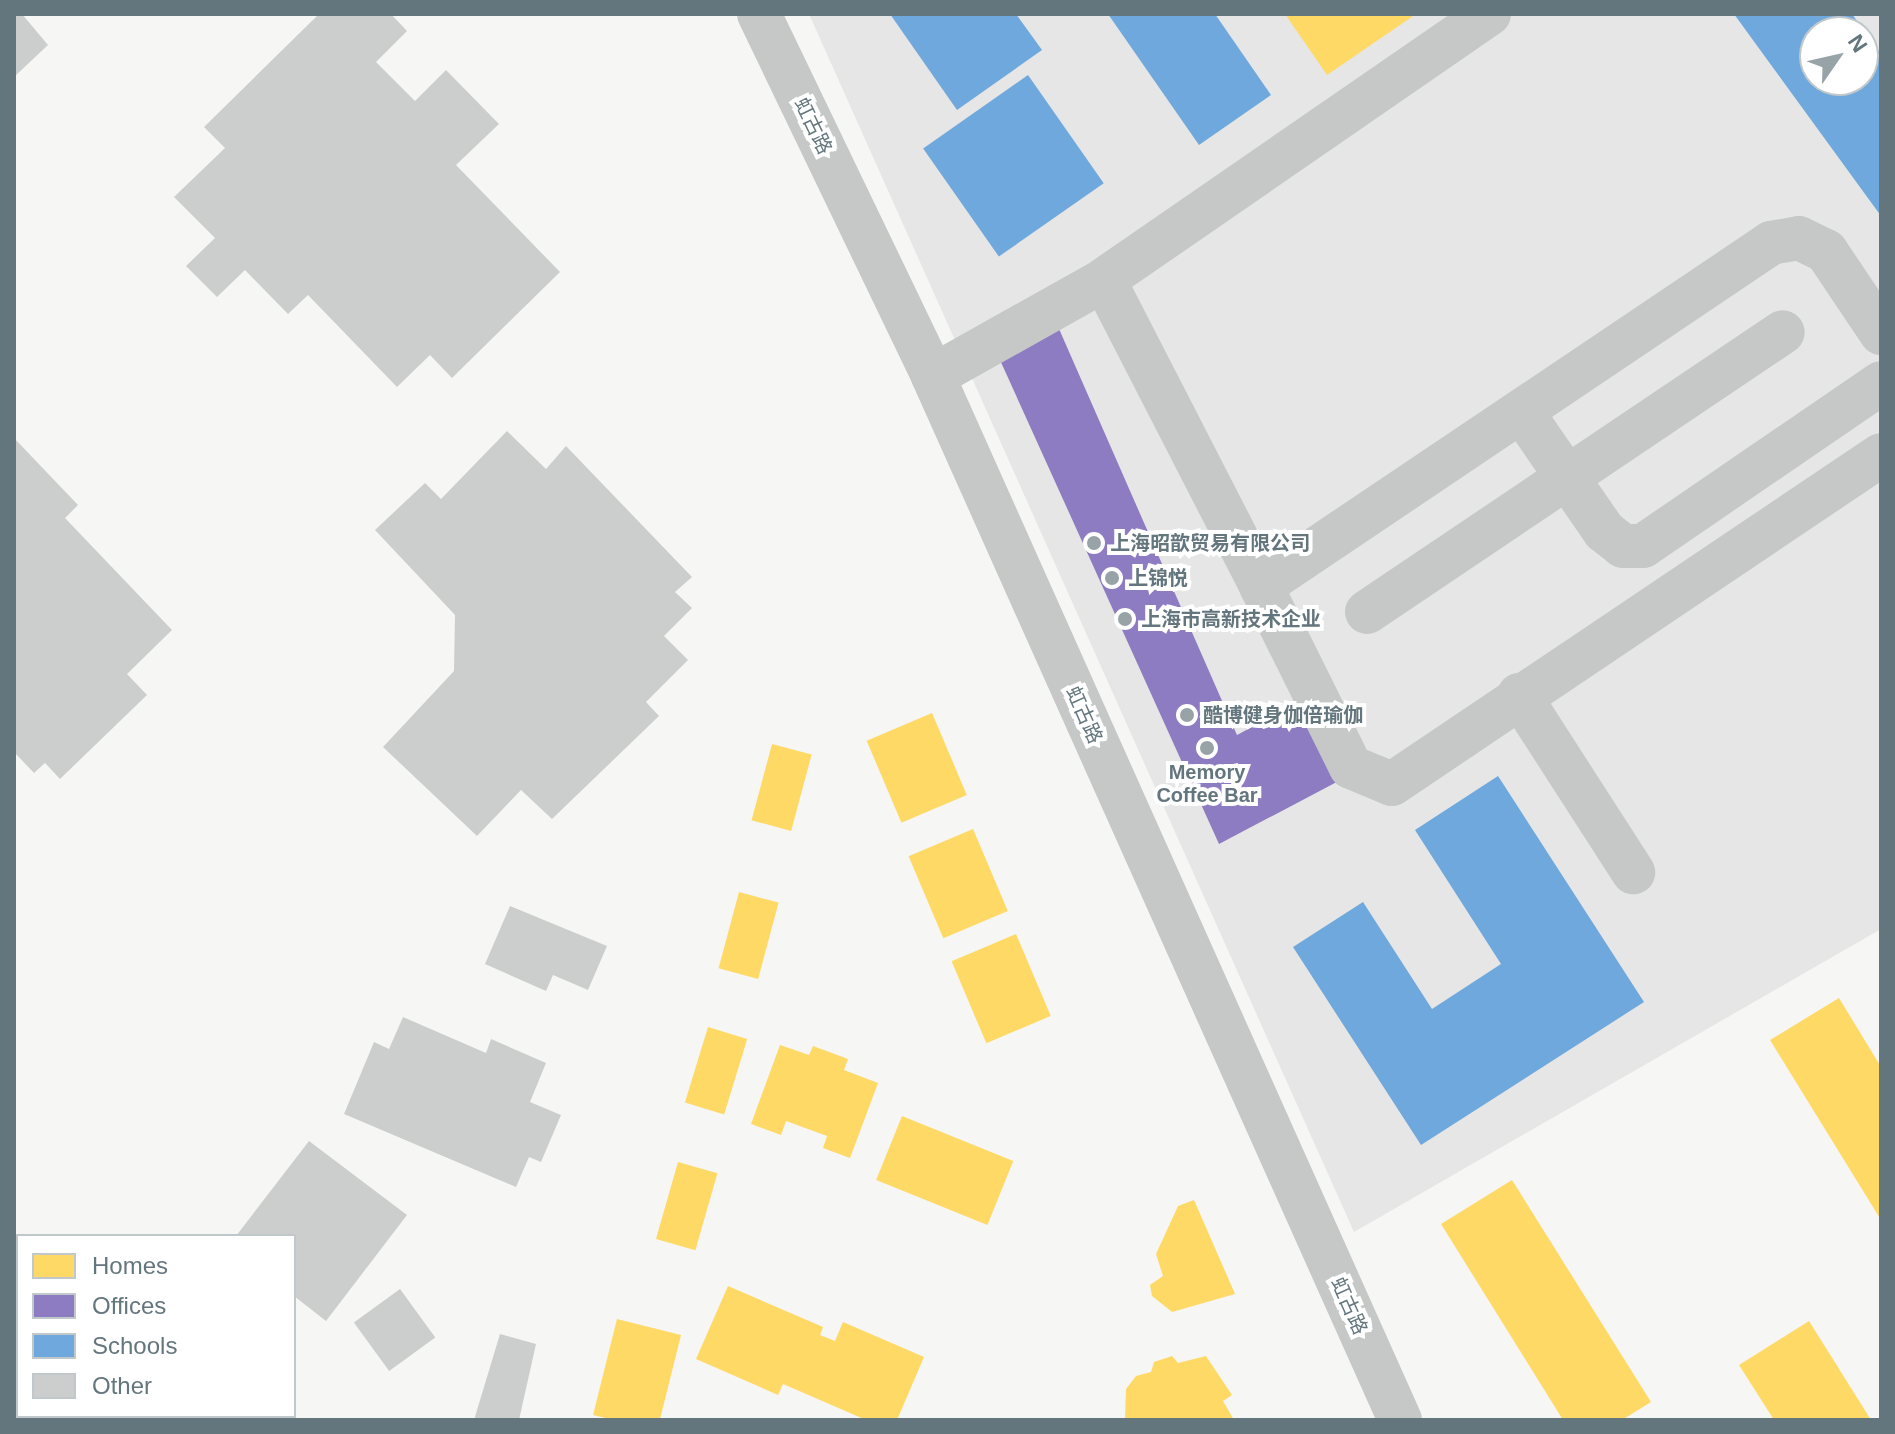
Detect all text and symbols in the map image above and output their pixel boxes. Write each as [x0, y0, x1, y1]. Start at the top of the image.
north arrow [1799, 16, 1879, 96]
text: N [1843, 30, 1872, 57]
street label: 虹古路 [789, 94, 837, 158]
place label: 上海昭歆贸易有限公司 [1110, 531, 1310, 555]
marker: 上海昭歆贸易有限公司 [1085, 534, 1103, 552]
place label: 上锦悦 [1128, 566, 1188, 590]
marker: 上锦悦 [1103, 569, 1121, 587]
place label: 上海市高新技术企业 [1141, 607, 1321, 631]
marker: 上海市高新技术企业 [1116, 610, 1134, 628]
street label: 虹古路 [1061, 683, 1107, 747]
place label: 酷博健身伽倍瑜伽 [1203, 703, 1363, 727]
marker: 酷博健身伽倍瑜伽 [1178, 706, 1196, 724]
marker: Memory Coffee Bar [1198, 739, 1216, 757]
place label: Memory Coffee Bar [1156, 760, 1258, 807]
legend [16, 1234, 296, 1418]
text: Homes [92, 1252, 168, 1279]
street label: 虹古路 [1326, 1274, 1372, 1338]
text: Offices [92, 1292, 166, 1319]
text: Schools [92, 1332, 177, 1359]
text: Other [92, 1372, 152, 1399]

